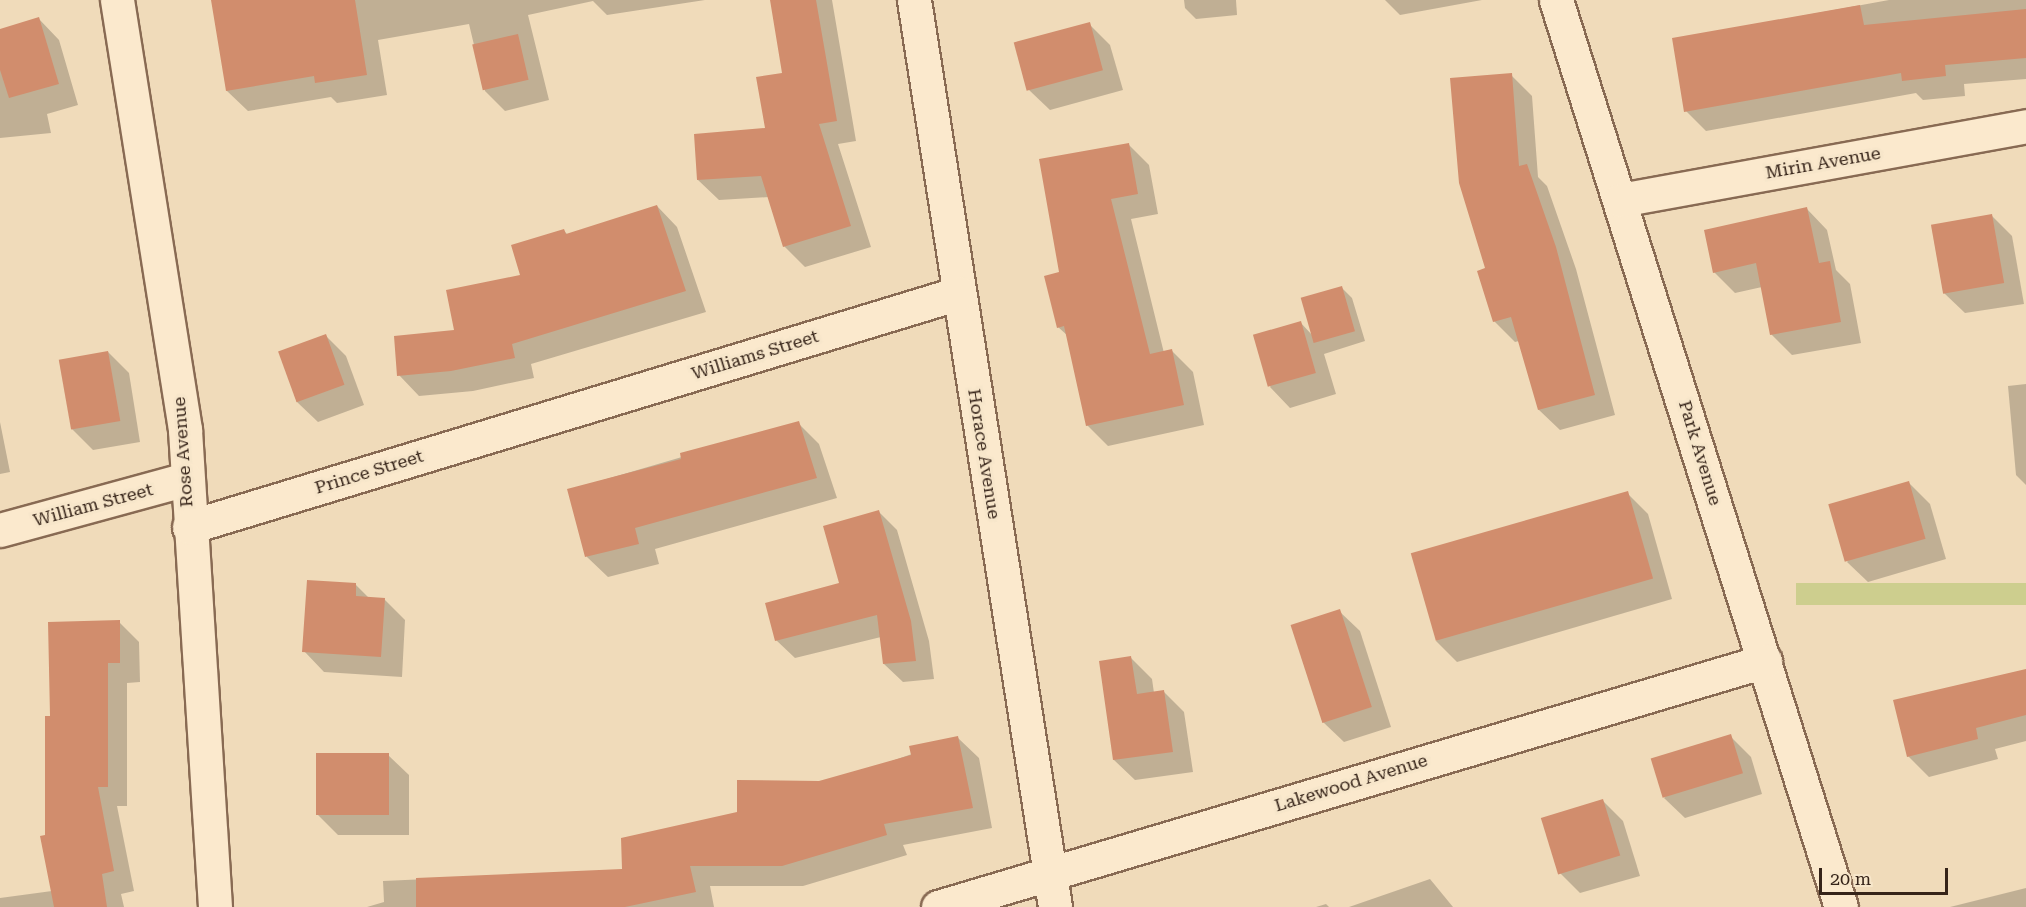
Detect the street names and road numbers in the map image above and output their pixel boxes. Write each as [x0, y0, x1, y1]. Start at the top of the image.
street label: Mirin Avenue [1764, 142, 1882, 184]
street label: Williams Street [689, 325, 821, 385]
street label: Horace Avenue [963, 387, 1005, 521]
street label: Rose Avenue [168, 396, 198, 508]
street label: Park Avenue [1674, 398, 1726, 508]
street label: Prince Street [312, 445, 426, 499]
street label: William Street [31, 479, 155, 531]
street label: Lakewood Avenue [1272, 749, 1430, 817]

